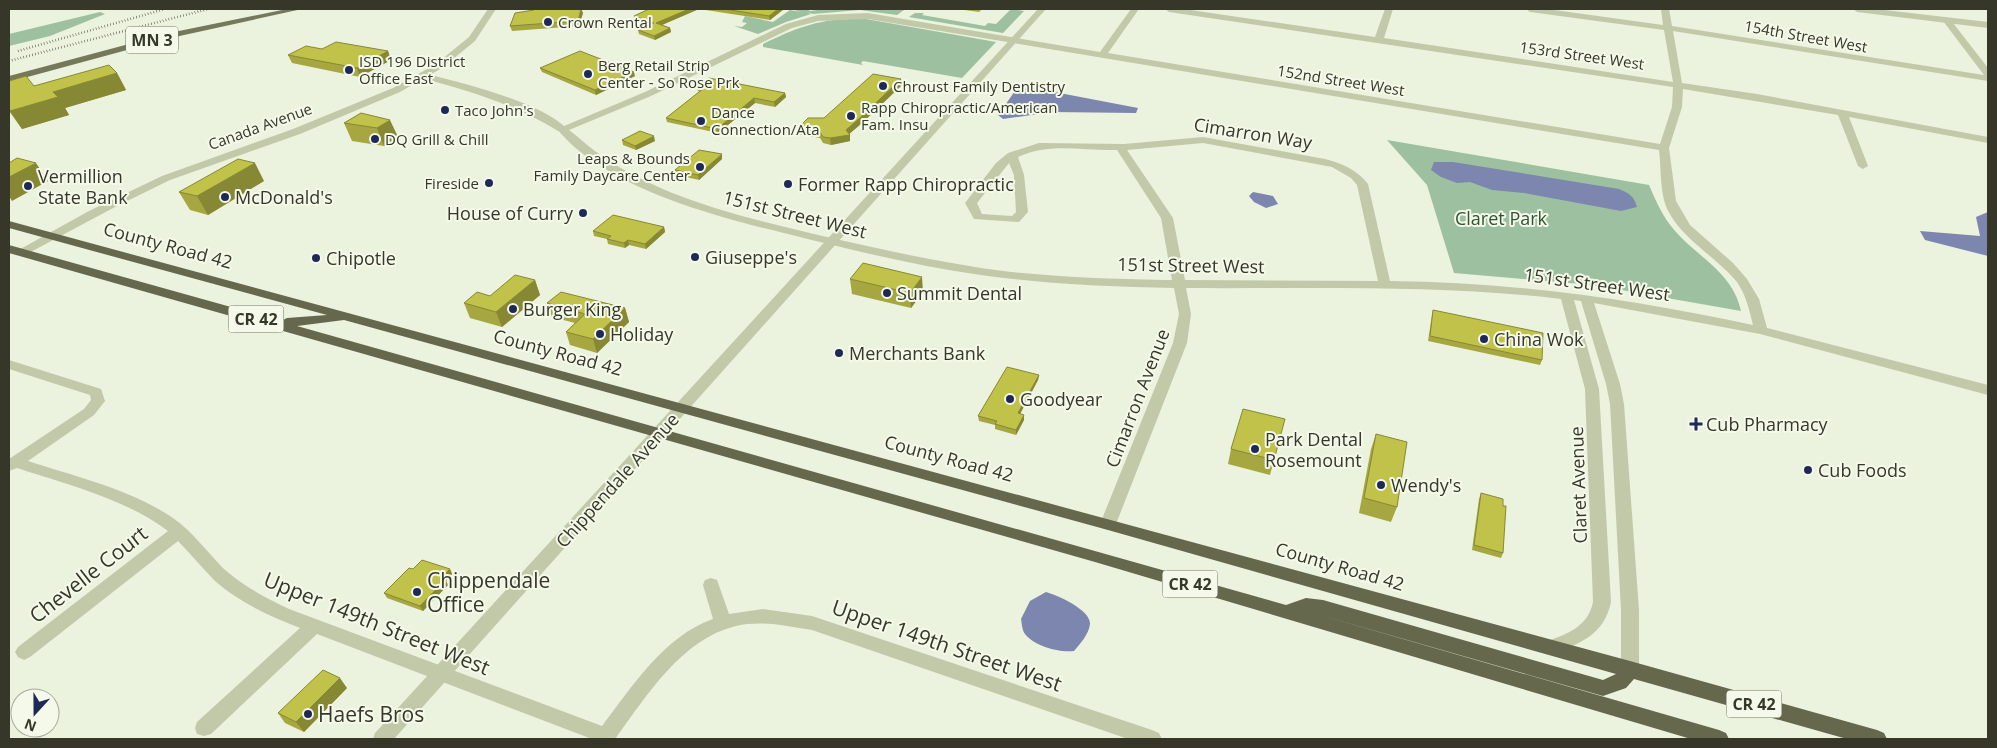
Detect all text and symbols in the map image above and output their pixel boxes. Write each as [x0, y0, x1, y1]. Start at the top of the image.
place label: Crown Rental [558, 12, 652, 32]
street label: 154th Street West [1743, 15, 1869, 57]
marker: Crown Rental [542, 16, 554, 28]
road number: MN 3 [126, 26, 178, 54]
street label: 153rd Street West [1518, 36, 1646, 74]
place label: ISD 196 District Office East [359, 51, 465, 88]
place label: Berg Retail Strip Center - So Rose Prk [598, 55, 740, 92]
street label: 152nd Street West [1276, 60, 1406, 100]
marker: ISD 196 District Office East [343, 64, 355, 76]
marker: Berg Retail Strip Center - So Rose Prk [582, 68, 594, 80]
place label: Chroust Family Dentistry [893, 76, 1066, 96]
marker: Chroust Family Dentistry [877, 80, 889, 92]
place label: Rapp Chiropractic/American Fam. Insu [861, 97, 1058, 134]
street label: Canada Avenue [205, 98, 315, 154]
place label: Taco John's [455, 100, 534, 120]
place label: Dance Connection/Ata [711, 102, 820, 139]
marker: Taco John's [439, 104, 451, 116]
marker: Rapp Chiropractic/American Fam. Insu [845, 110, 857, 122]
street label: Cimarron Way [1192, 112, 1315, 154]
marker: Dance Connection/Ata [695, 115, 707, 127]
place label: DQ Grill & Chill [385, 129, 489, 149]
marker: DQ Grill & Chill [369, 133, 381, 145]
place label: Leaps & Bounds Family Daycare Center [533, 148, 690, 185]
marker: Leaps & Bounds Family Daycare Center [694, 161, 706, 173]
place label: Vermillion State Bank [38, 164, 128, 209]
place label: Former Rapp Chiropractic [798, 172, 1014, 196]
place label: Fireside [424, 173, 479, 193]
marker: Fireside [483, 177, 495, 189]
marker: Former Rapp Chiropractic [782, 178, 794, 190]
marker: Vermillion State Bank [22, 180, 34, 192]
place label: McDonald's [235, 185, 333, 209]
street label: 151st Street West [721, 185, 869, 243]
marker: McDonald's [219, 191, 231, 203]
place label: House of Curry [447, 201, 574, 225]
park label: Claret Park [1455, 206, 1548, 230]
marker: House of Curry [577, 207, 589, 219]
street label: County Road 42 [101, 216, 235, 274]
place label: Giuseppe's [705, 245, 797, 269]
place label: Chipotle [326, 246, 396, 270]
marker: Giuseppe's [689, 251, 701, 263]
marker: Chipotle [310, 252, 322, 264]
street label: 151st Street West [1117, 252, 1265, 278]
street label: 151st Street West [1522, 262, 1672, 306]
place label: Summit Dental [897, 281, 1022, 305]
marker: Summit Dental [881, 287, 893, 299]
place label: Burger King [523, 297, 622, 321]
marker: Burger King [507, 303, 519, 315]
road number: CR 42 [228, 306, 284, 332]
place label: Holiday [610, 322, 674, 346]
street label: County Road 42 [491, 323, 625, 381]
street label: Cimarron Avenue [1100, 325, 1174, 471]
place label: China Wok [1494, 327, 1584, 351]
marker: Holiday [594, 328, 606, 340]
marker: China Wok [1478, 333, 1490, 345]
place label: Merchants Bank [849, 341, 986, 365]
marker: Merchants Bank [833, 347, 845, 359]
place label: Goodyear [1020, 387, 1103, 411]
marker: Goodyear [1004, 393, 1016, 405]
street label: Chippendale Avenue [550, 408, 684, 552]
place label: Cub Pharmacy [1706, 412, 1829, 436]
marker: Cub Pharmacy [1690, 418, 1702, 430]
street label: Claret Avenue [1564, 426, 1592, 544]
place label: Park Dental Rosemount [1265, 427, 1363, 472]
street label: County Road 42 [882, 429, 1016, 487]
marker: Park Dental Rosemount [1249, 443, 1261, 455]
place label: Cub Foods [1818, 458, 1907, 482]
marker: Cub Foods [1802, 464, 1814, 476]
place label: Wendy's [1391, 473, 1461, 497]
marker: Wendy's [1375, 479, 1387, 491]
street label: Chevelle Court [23, 519, 153, 629]
street label: County Road 42 [1273, 536, 1407, 596]
street label: Upper 149th Street West [260, 565, 494, 681]
place label: Chippendale Office [427, 566, 550, 618]
road number: CR 42 [1162, 570, 1218, 598]
marker: Chippendale Office [411, 586, 423, 598]
street label: Upper 149th Street West [828, 592, 1066, 698]
north arrow [10, 688, 60, 738]
road number: CR 42 [1726, 691, 1782, 718]
place label: Haefs Bros [318, 700, 424, 728]
marker: Haefs Bros [302, 708, 314, 720]
text: N [21, 715, 39, 737]

